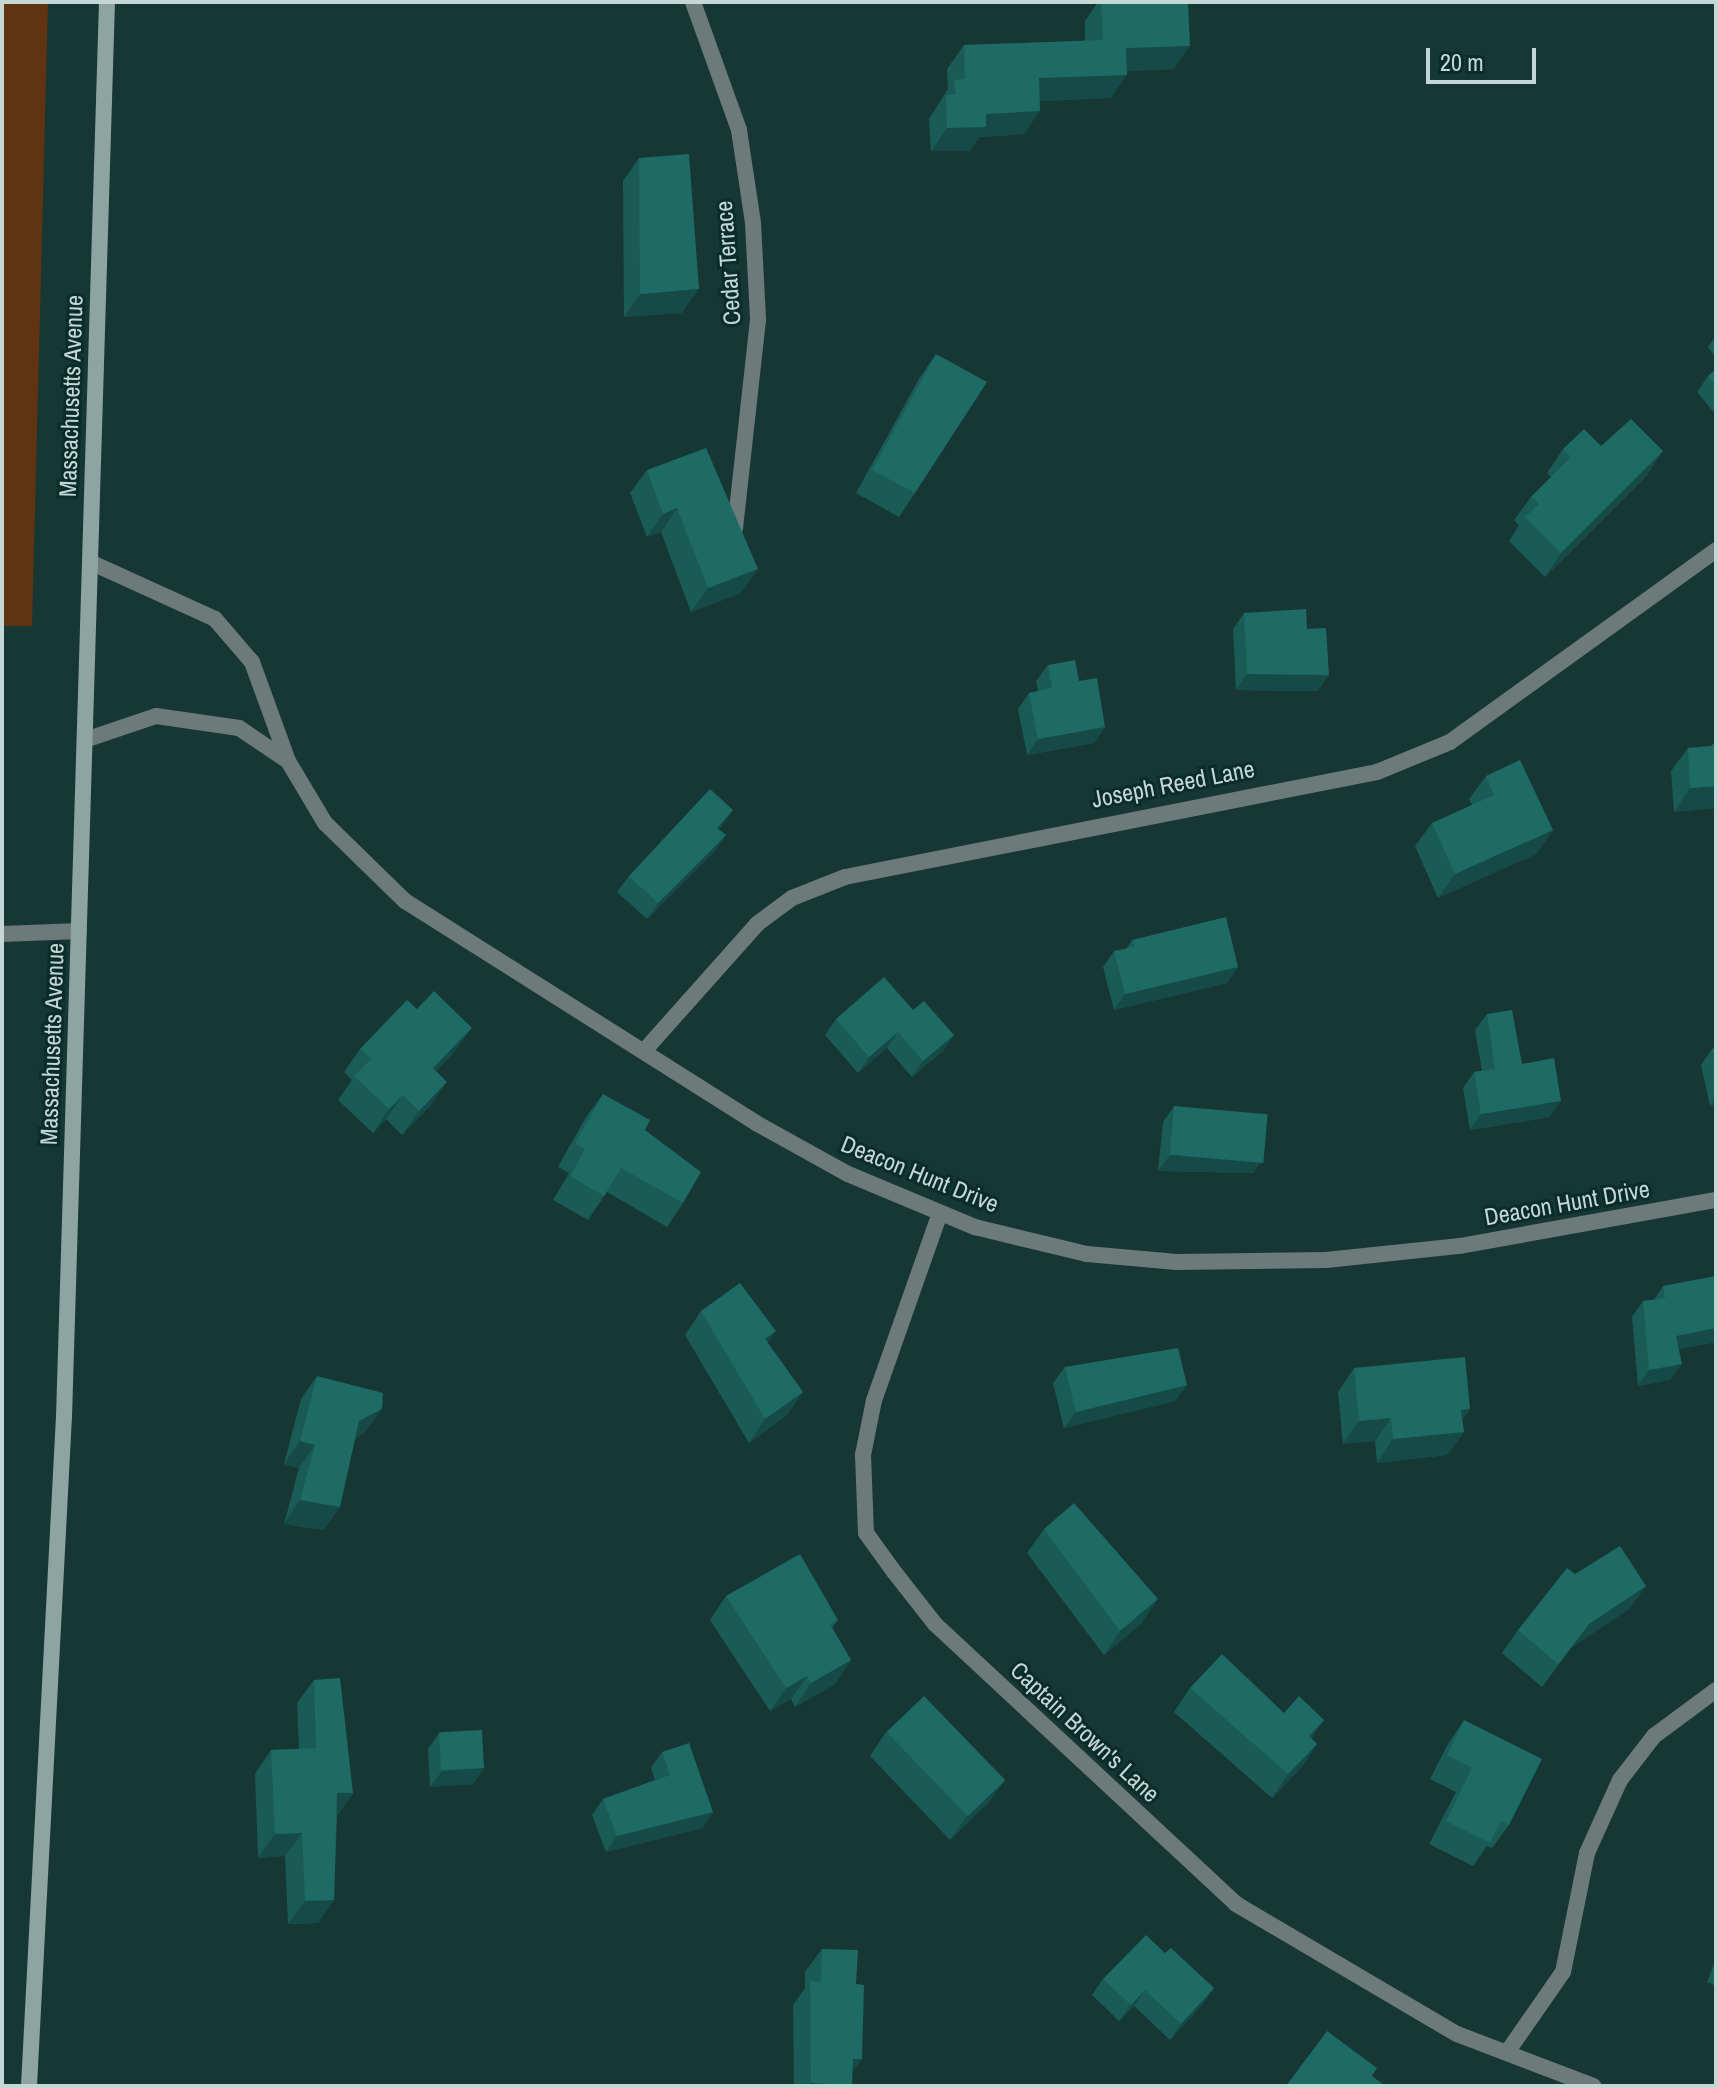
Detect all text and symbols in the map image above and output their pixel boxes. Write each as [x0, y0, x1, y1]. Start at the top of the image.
scale bar [1430, 32, 1540, 82]
text: 20 m [1440, 46, 1484, 78]
street label: Cedar Terrace [709, 200, 747, 326]
street label: Massachusetts Avenue [53, 294, 89, 498]
street label: Joseph Reed Lane [1089, 754, 1257, 814]
street label: Massachusetts Avenue [34, 942, 70, 1146]
street label: Deacon Hunt Drive [837, 1129, 1003, 1219]
street label: Deacon Hunt Drive [1482, 1174, 1652, 1232]
street label: Captain Brown's Lane [1005, 1656, 1165, 1808]

